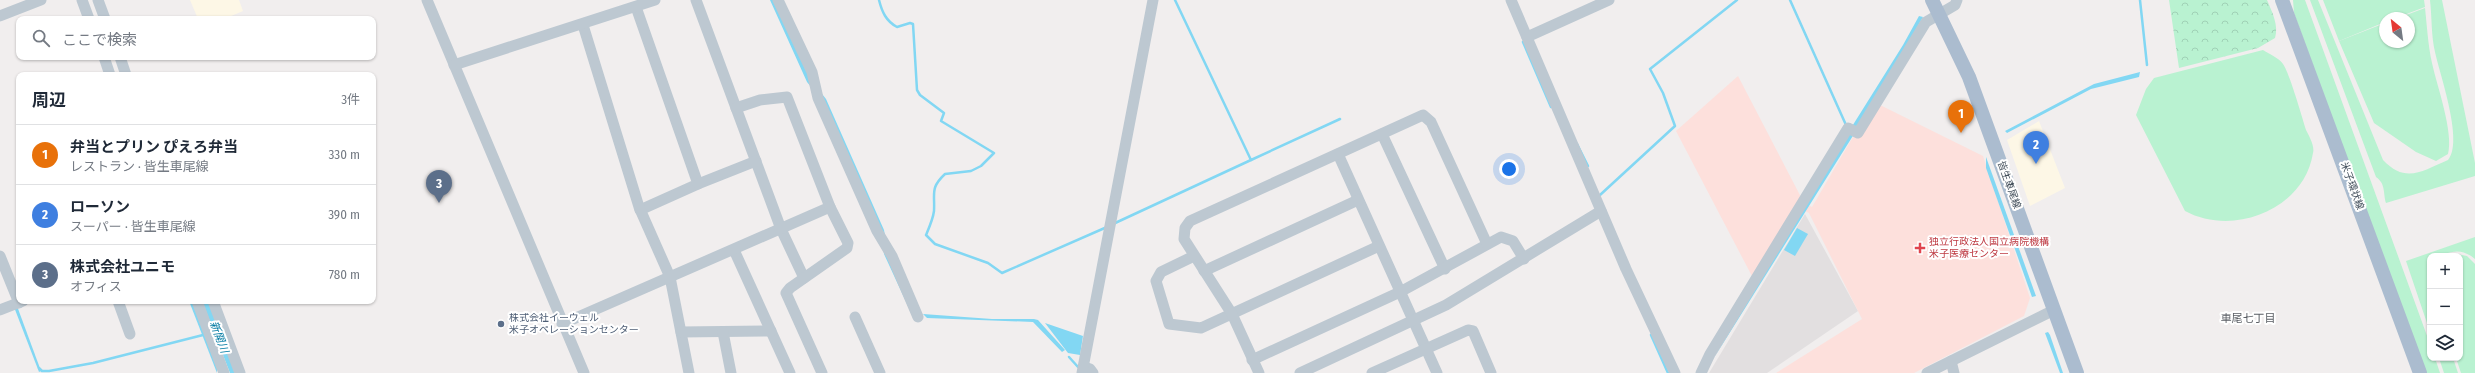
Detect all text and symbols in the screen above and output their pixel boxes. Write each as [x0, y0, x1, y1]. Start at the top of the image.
north arrow [2379, 12, 2415, 48]
search box [16, 16, 376, 60]
icon: search [30, 27, 52, 49]
text: ここで検索 [62, 31, 137, 49]
text: 周辺 [32, 90, 66, 111]
text: 3件 [341, 92, 360, 107]
pin: 1 [1948, 100, 1974, 133]
pin: 2 [2023, 131, 2049, 164]
text: 弁当とプリン ぴえろ弁当 [70, 138, 238, 156]
text: 1 [42, 147, 48, 162]
text: 330 m [328, 147, 360, 162]
text: レストラン · 皆生車尾線 [70, 159, 209, 174]
your location [1499, 159, 1519, 179]
street label: 皆生車尾線 [1995, 159, 2023, 211]
street label: 米子環状線 [2338, 160, 2366, 212]
pin: 3 [426, 170, 452, 203]
text: ローソン [70, 198, 130, 216]
text: 2 [42, 207, 48, 222]
text: 390 m [328, 207, 360, 222]
text: スーパー · 皆生車尾線 [70, 219, 196, 234]
place label: 独立行政法人国立病院機構 米子医療センター [1929, 236, 2049, 260]
marker: 独立行政法人国立病院機構 米子医療センター [1914, 242, 1926, 254]
map controls [2427, 253, 2463, 361]
button: + [2427, 253, 2463, 289]
text: 株式会社ユニモ [70, 258, 175, 276]
text: 3 [42, 267, 48, 282]
text: 780 m [329, 267, 360, 282]
text: オフィス [70, 279, 122, 294]
button: − [2427, 289, 2463, 325]
place label: 株式会社イーウェル 米子オペレーションセンター [509, 312, 639, 336]
district label: 車尾七丁目 [2221, 312, 2276, 325]
water label: 新開川 [207, 319, 231, 356]
marker: 株式会社イーウェル 米子オペレーションセンター [496, 319, 506, 329]
button: layers [2427, 325, 2463, 361]

